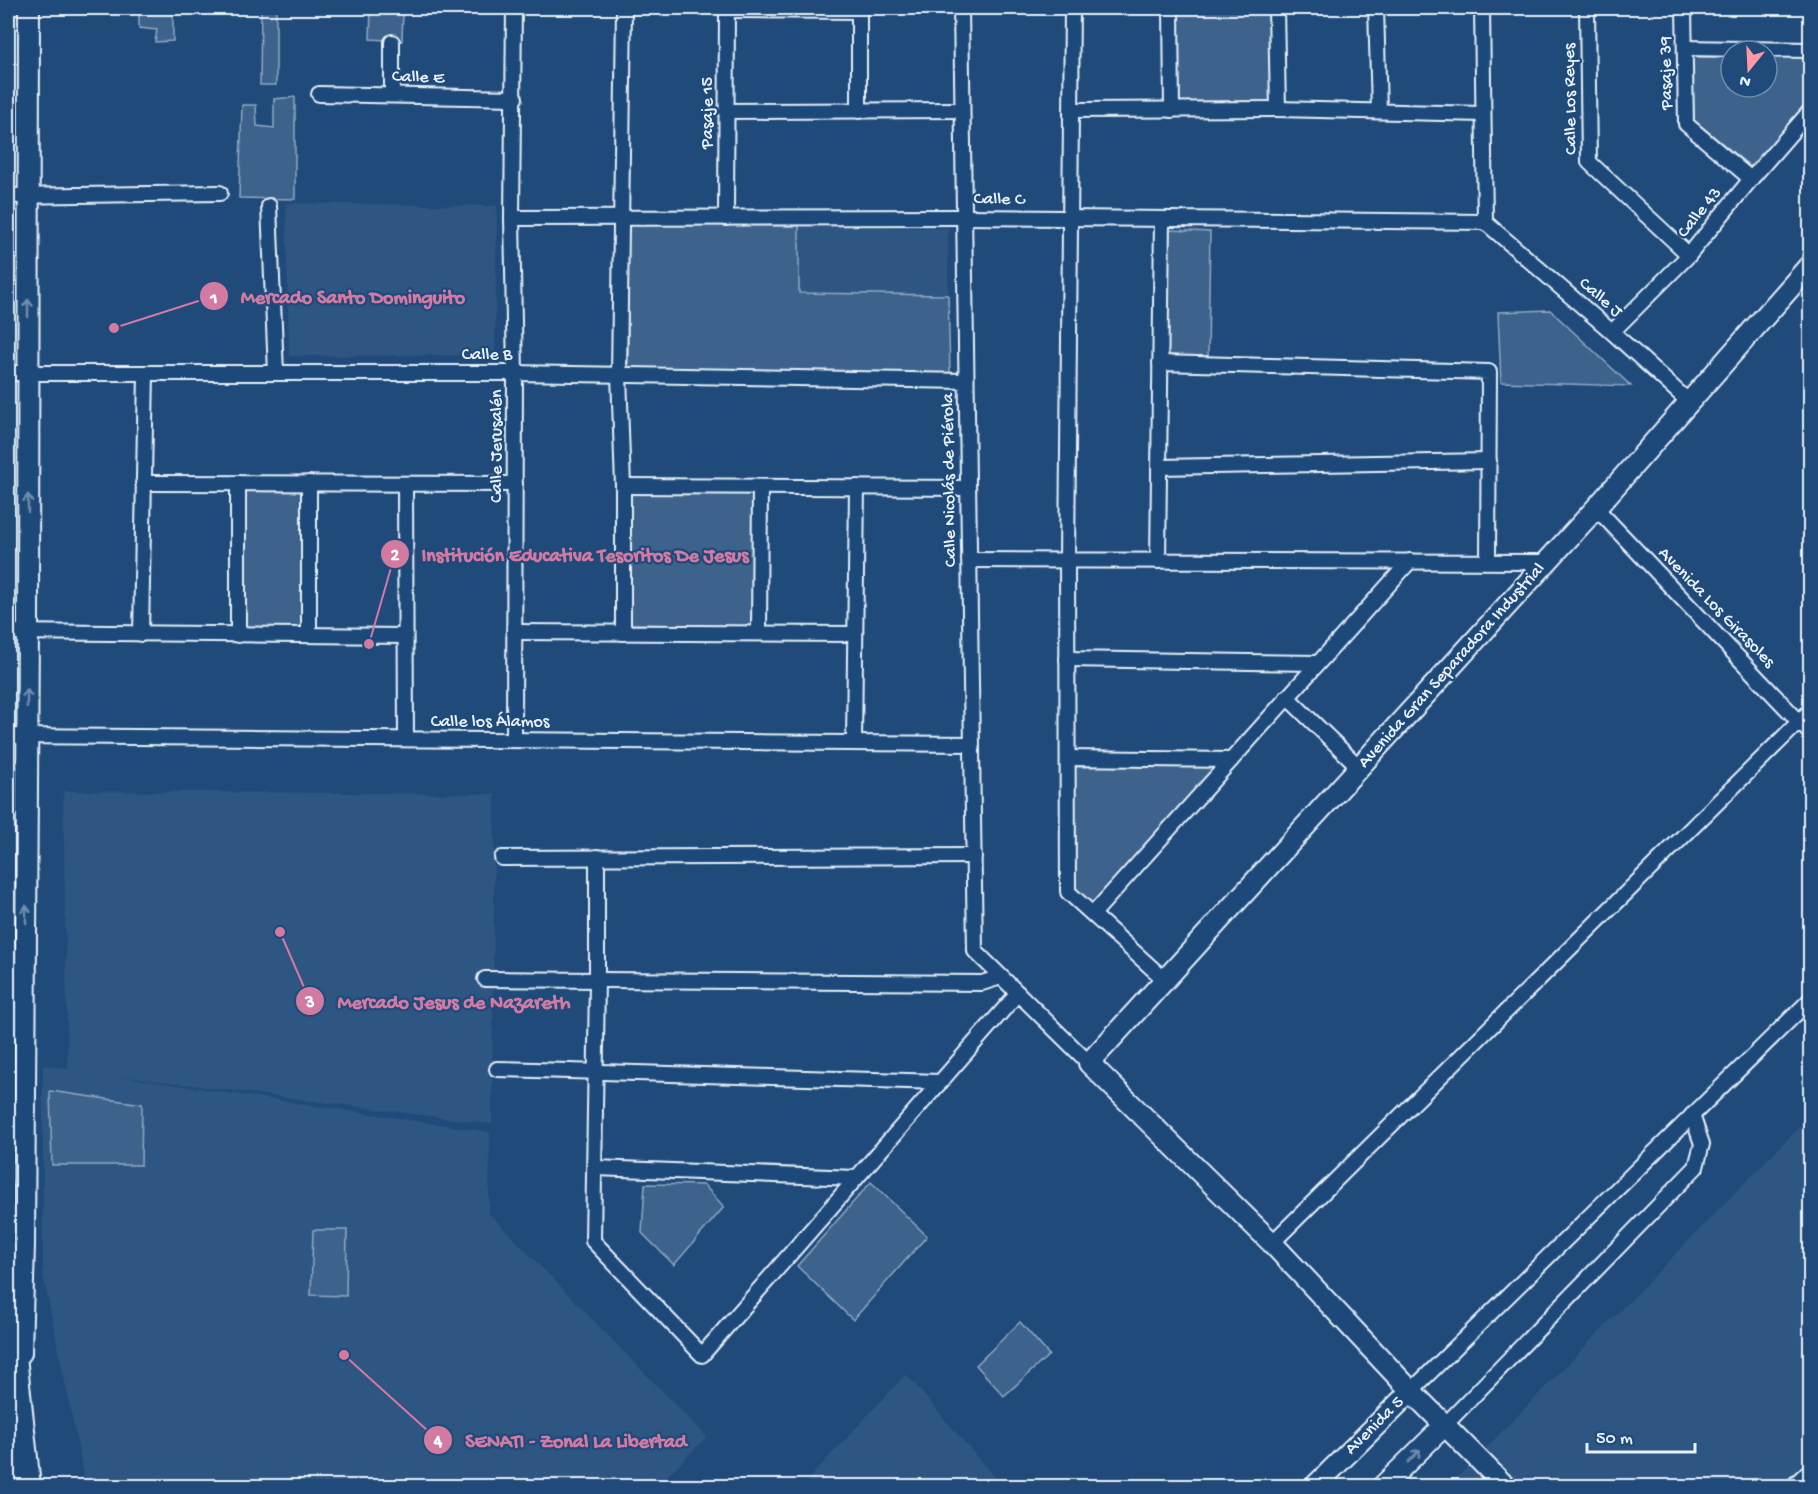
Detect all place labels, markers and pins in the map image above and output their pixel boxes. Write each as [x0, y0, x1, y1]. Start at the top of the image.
callout: Mercado Santo Dominguito [199, 277, 477, 315]
callout: Institución Educativa Tesoritos De Jesus [380, 535, 761, 573]
callout: Mercado Jesus de Nazareth [295, 982, 582, 1020]
callout: SENATI - Zonal La Libertad [423, 1421, 699, 1459]

